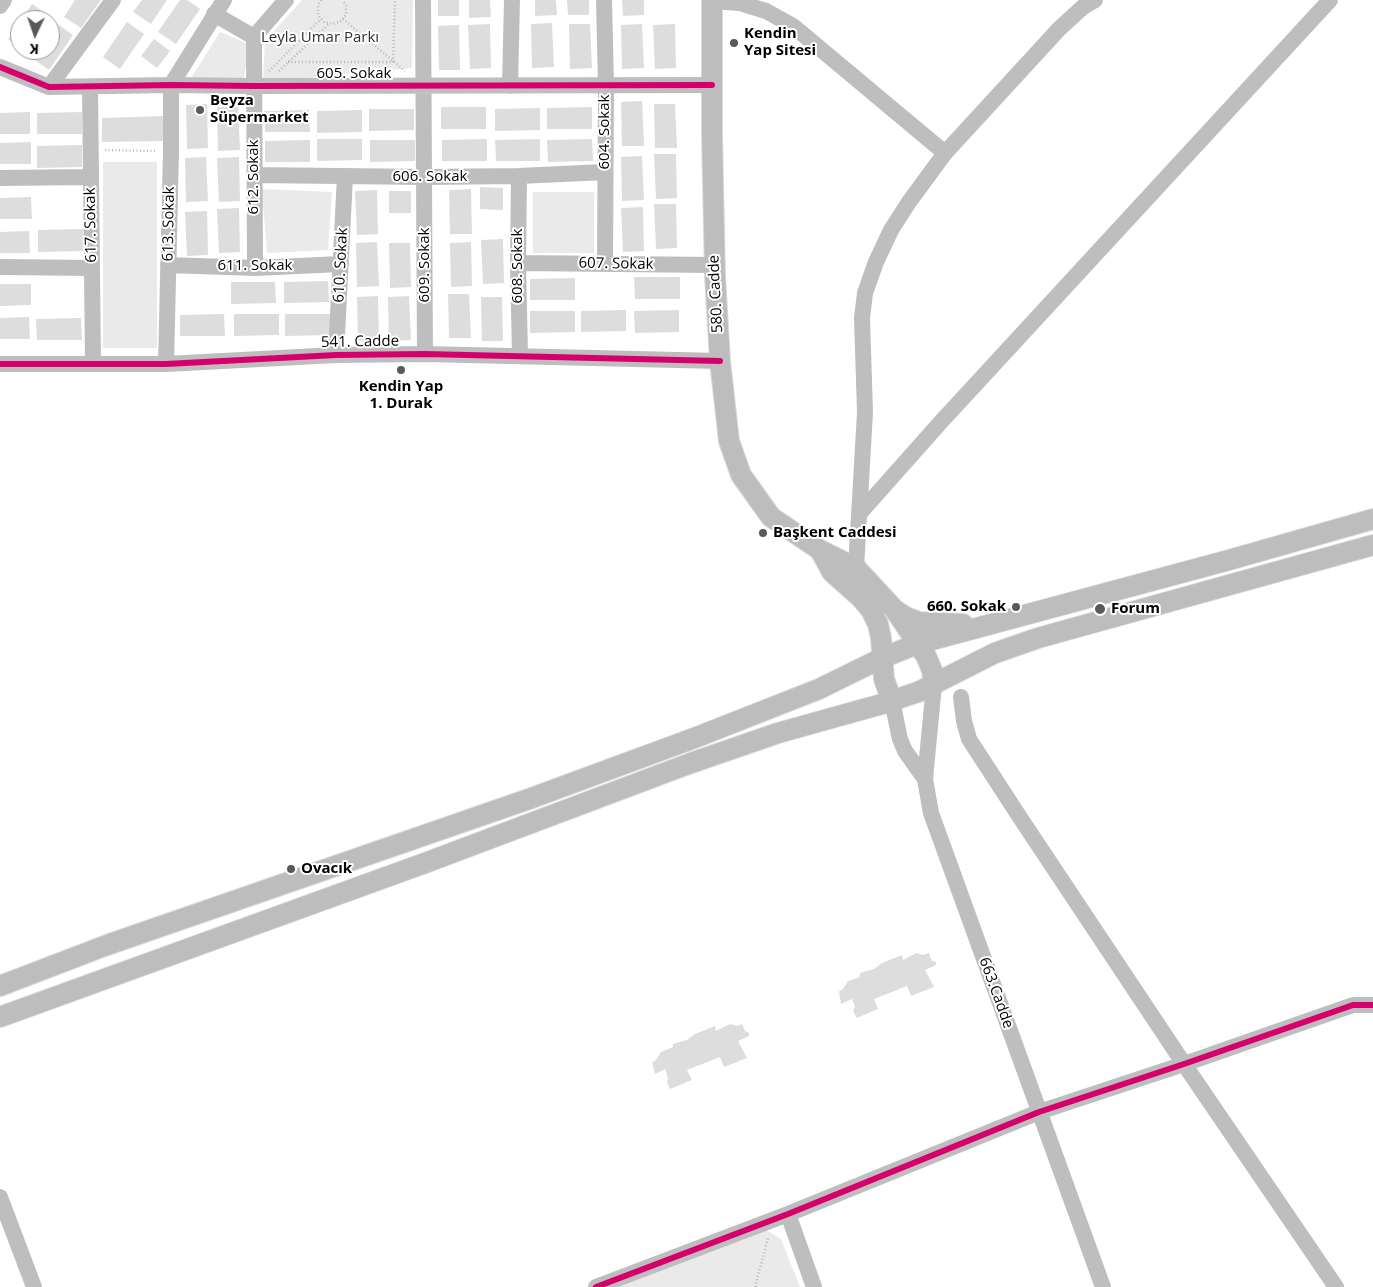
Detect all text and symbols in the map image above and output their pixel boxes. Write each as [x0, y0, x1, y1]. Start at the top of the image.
north arrow [10, 10, 60, 60]
place label: Kendin Yap Sitesi [744, 25, 816, 60]
park label: Leyla Umar Parkı [261, 29, 379, 47]
marker: Kendin Yap Sitesi [728, 37, 740, 49]
text: K [29, 40, 39, 59]
street label: 605. Sokak [317, 65, 391, 83]
place label: Beyza Süpermarket [210, 92, 309, 127]
street label: 604. Sokak [596, 95, 614, 169]
marker: Beyza Süpermarket [194, 104, 206, 116]
street label: 612. Sokak [245, 140, 263, 214]
street label: 606. Sokak [393, 168, 467, 186]
street label: 613. Sokak [159, 186, 179, 262]
street label: 617. Sokak [81, 187, 101, 263]
street label: 610. Sokak [330, 227, 352, 303]
street label: 609. Sokak [416, 228, 434, 302]
street label: 608. Sokak [509, 229, 527, 303]
street label: 607. Sokak [578, 254, 654, 274]
street label: 580. Cadde [705, 255, 727, 333]
street label: 611. Sokak [218, 257, 292, 275]
street label: 541. Cadde [321, 332, 399, 352]
marker: Kendin Yap 1. Durak [395, 364, 407, 376]
place label: Kendin Yap 1. Durak [359, 378, 443, 413]
place label: Başkent Caddesi [773, 524, 897, 542]
marker: Başkent Caddesi [757, 527, 769, 539]
place label: 660. Sokak [927, 598, 1006, 616]
place label: Forum [1111, 600, 1160, 618]
marker: 660. Sokak [1010, 601, 1022, 613]
marker: Forum [1093, 602, 1107, 616]
place label: Ovacık [301, 860, 352, 878]
marker: Ovacık [285, 863, 297, 875]
street label: 663.Cadde [975, 955, 1017, 1031]

